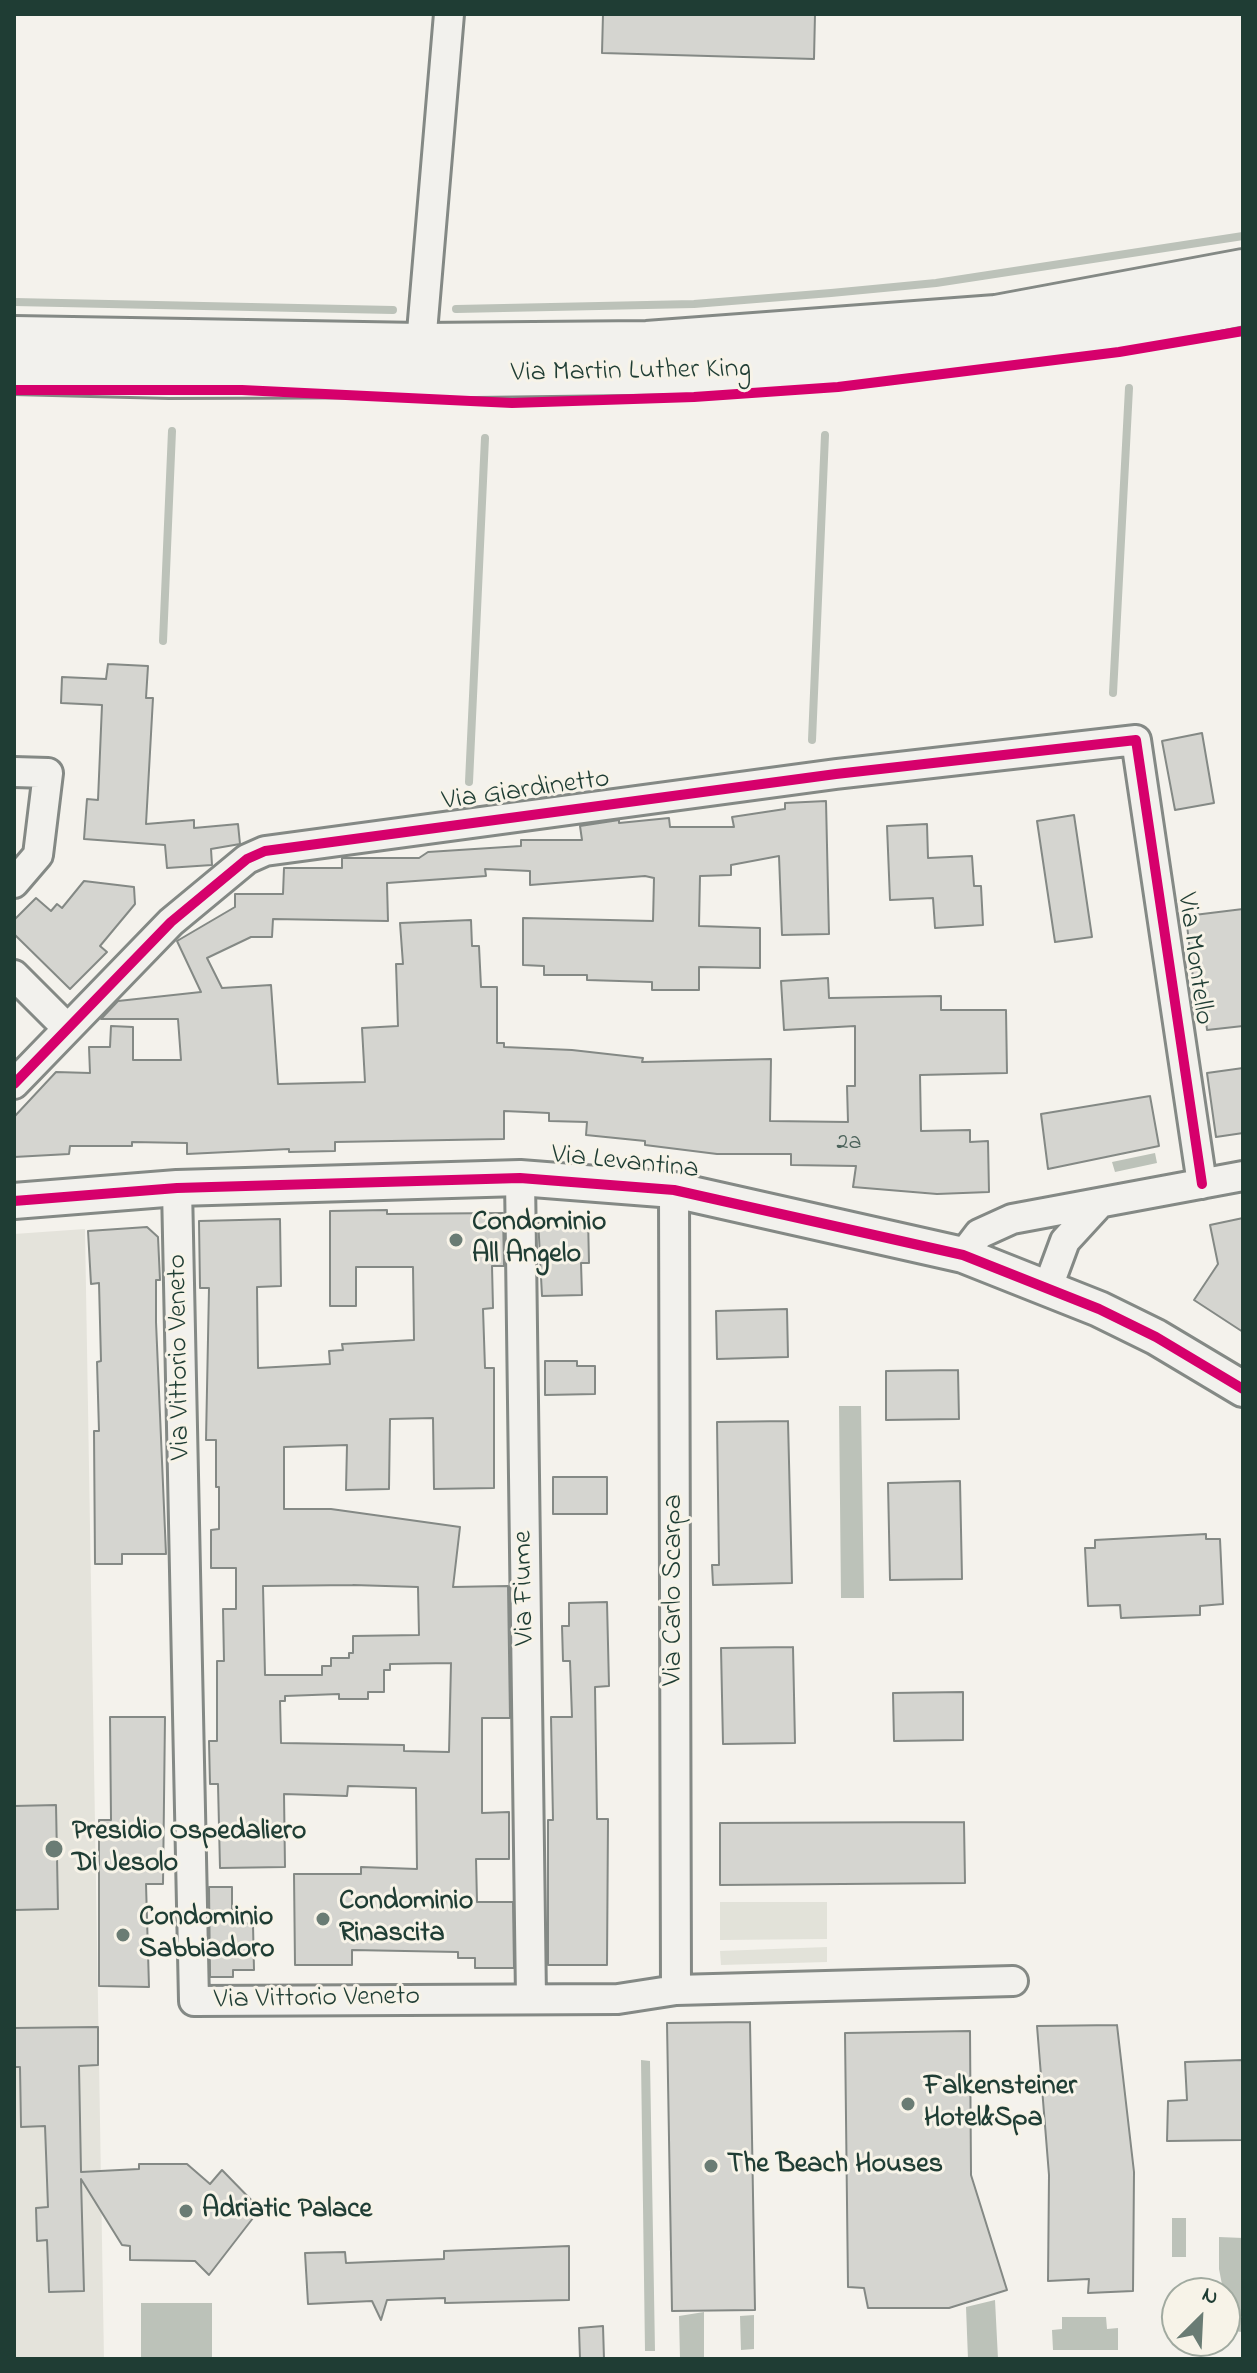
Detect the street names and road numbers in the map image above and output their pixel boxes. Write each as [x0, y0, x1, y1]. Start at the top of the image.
street label: Via Martin Luther King [511, 354, 751, 392]
street label: Via Giardinetto [440, 764, 612, 820]
street label: Via Montello [1167, 891, 1219, 1027]
street label: Via Levantina [550, 1140, 700, 1188]
street label: Via Vittorio Veneto [162, 1254, 200, 1460]
street label: Via Carlo Scarpa [658, 1494, 692, 1686]
street label: Via Fiume [508, 1530, 544, 1646]
street label: Via Vittorio Veneto [214, 1981, 420, 2019]

